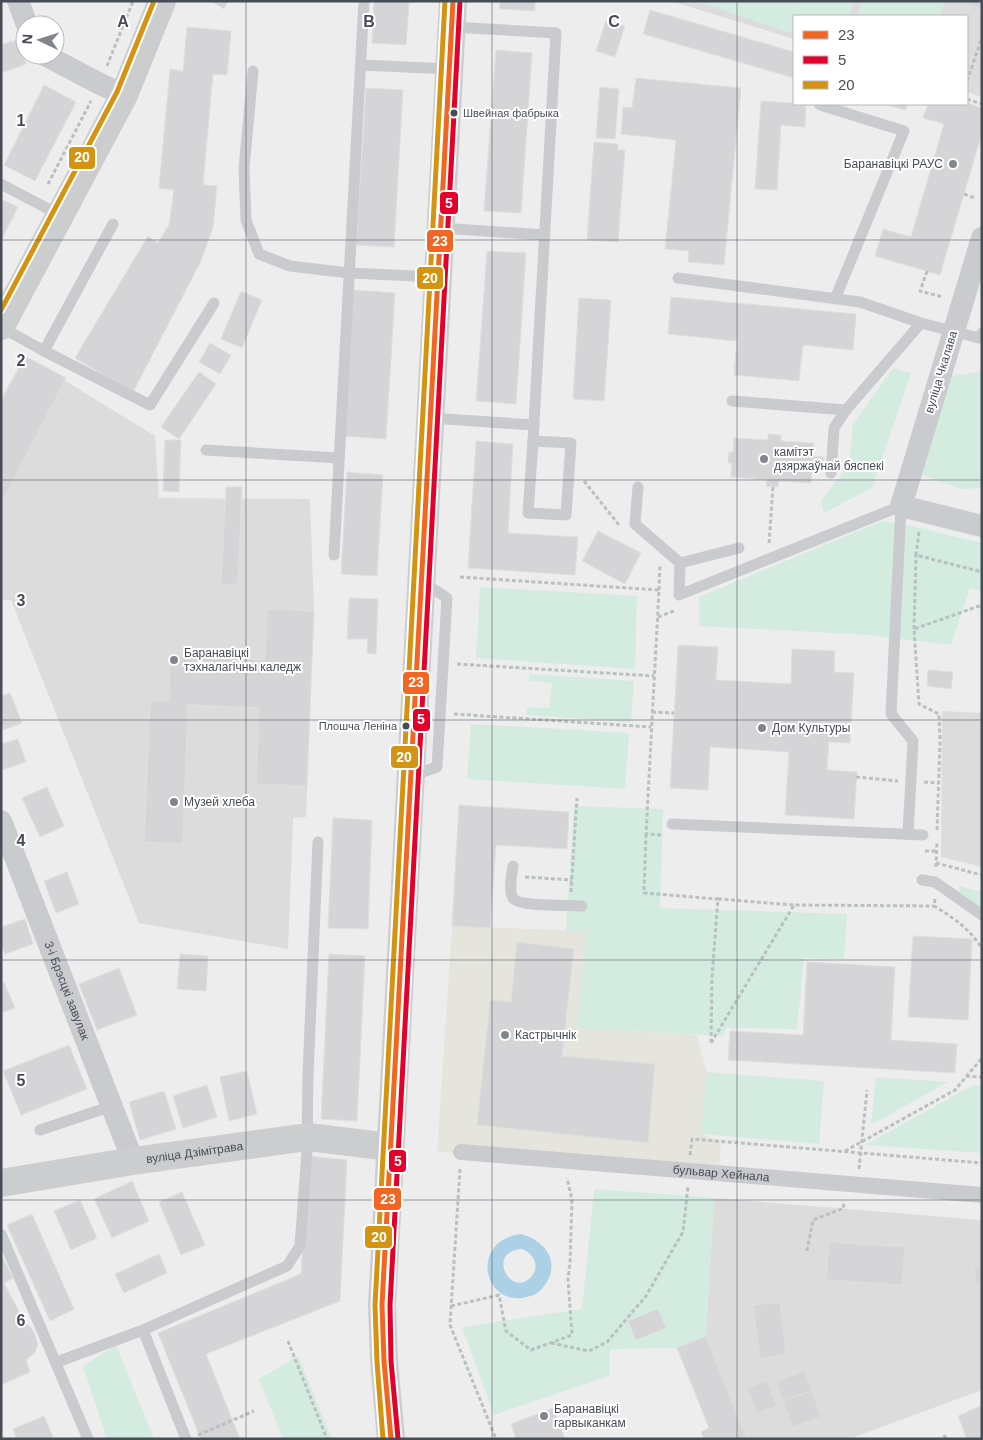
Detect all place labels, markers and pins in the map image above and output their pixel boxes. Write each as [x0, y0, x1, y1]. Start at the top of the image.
place label: Швейная фабрыка [463, 107, 560, 119]
marker: Швейная фабрыка [449, 108, 459, 118]
place label: Баранавіцкі РАУС [844, 157, 943, 171]
marker: Баранавіцкі РАУС [947, 158, 959, 170]
place label: камітэт дзяржаўнай бяспекі [774, 445, 884, 473]
marker: камітэт дзяржаўнай бяспекі [758, 453, 770, 465]
place label: Баранавіцкі тэхналагічны каледж [184, 646, 301, 674]
marker: Баранавіцкі тэхналагічны каледж [168, 654, 180, 666]
place label: Плошча Леніна [319, 720, 398, 732]
marker: Плошча Леніна [401, 721, 411, 731]
place label: Дом Культуры [772, 721, 850, 735]
marker: Дом Культуры [756, 722, 768, 734]
place label: Музей хлеба [184, 795, 255, 809]
marker: Музей хлеба [168, 796, 180, 808]
place label: Кастрычнік [515, 1028, 577, 1042]
marker: Кастрычнік [499, 1029, 511, 1041]
place label: Баранавіцкі гарвыканкам [554, 1402, 626, 1430]
marker: Баранавіцкі гарвыканкам [538, 1410, 550, 1422]

